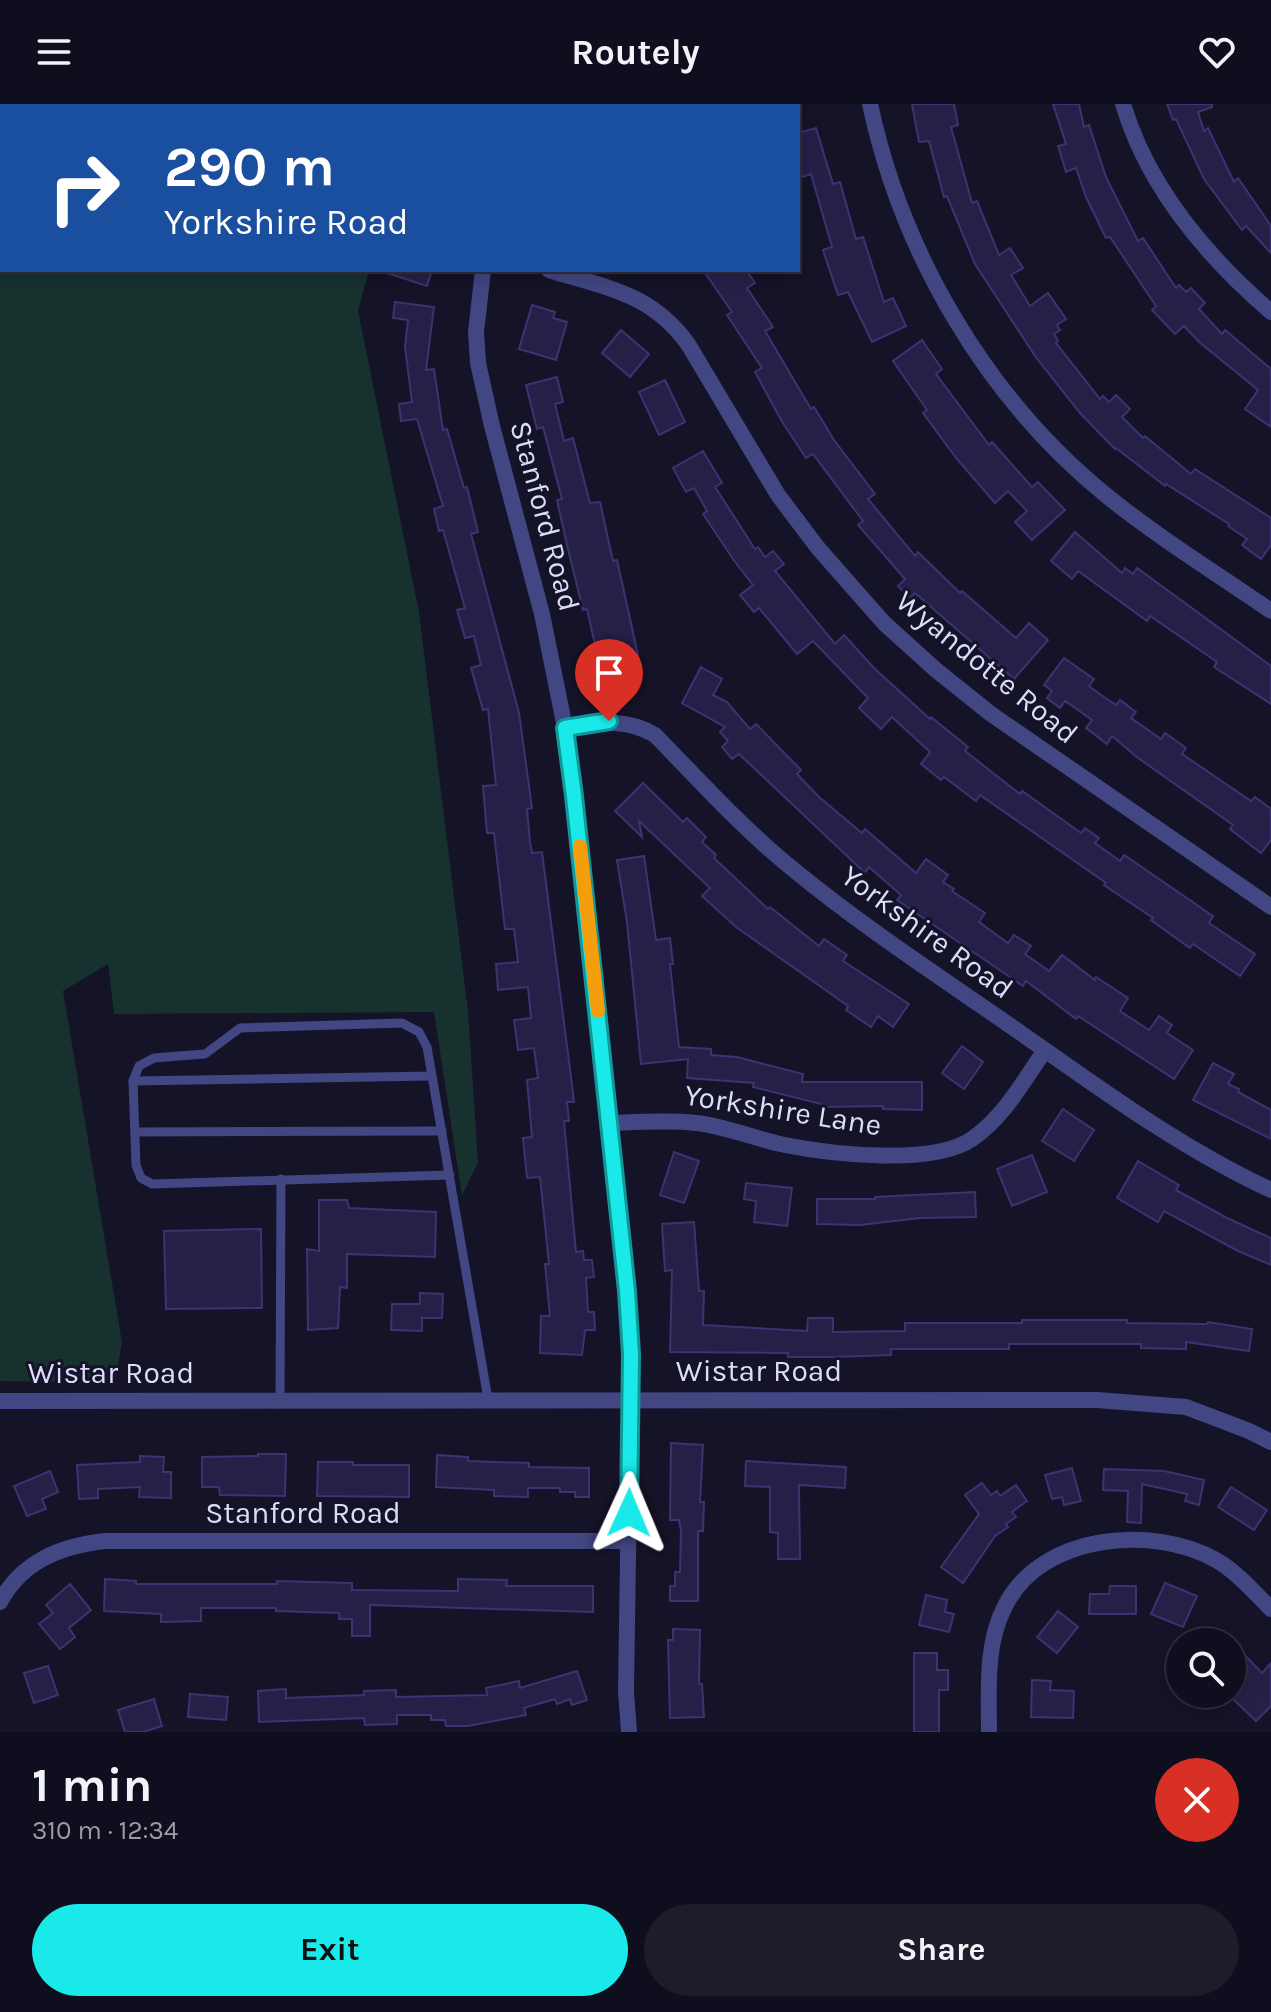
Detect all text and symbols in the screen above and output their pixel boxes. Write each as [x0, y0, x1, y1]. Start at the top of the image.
icon: menu [32, 30, 76, 74]
icon: heart [1195, 30, 1239, 74]
text: Routely [571, 31, 700, 73]
text: 290 m [164, 134, 335, 199]
icon: right [32, 136, 136, 240]
text: Yorkshire Road [164, 201, 409, 243]
street label: Stanford Road [502, 417, 588, 615]
street label: Wyandotte Road [889, 583, 1085, 751]
pin [575, 639, 643, 721]
icon: arrive [587, 651, 631, 695]
street label: Yorkshire Road [834, 858, 1020, 1006]
street label: Yorkshire Lane [682, 1077, 884, 1143]
street label: Wistar Road [676, 1353, 842, 1389]
street label: Wistar Road [28, 1355, 194, 1391]
position arrow [587, 1471, 671, 1555]
street label: Stanford Road [205, 1495, 401, 1531]
map controls [1166, 1628, 1246, 1708]
button: search [1166, 1628, 1246, 1708]
text: 1 min [32, 1757, 152, 1813]
button: close [1155, 1758, 1239, 1842]
text: 310 m · 12:34 [32, 1815, 178, 1846]
button: Exit [32, 1904, 628, 1996]
button: Share [644, 1904, 1239, 1996]

